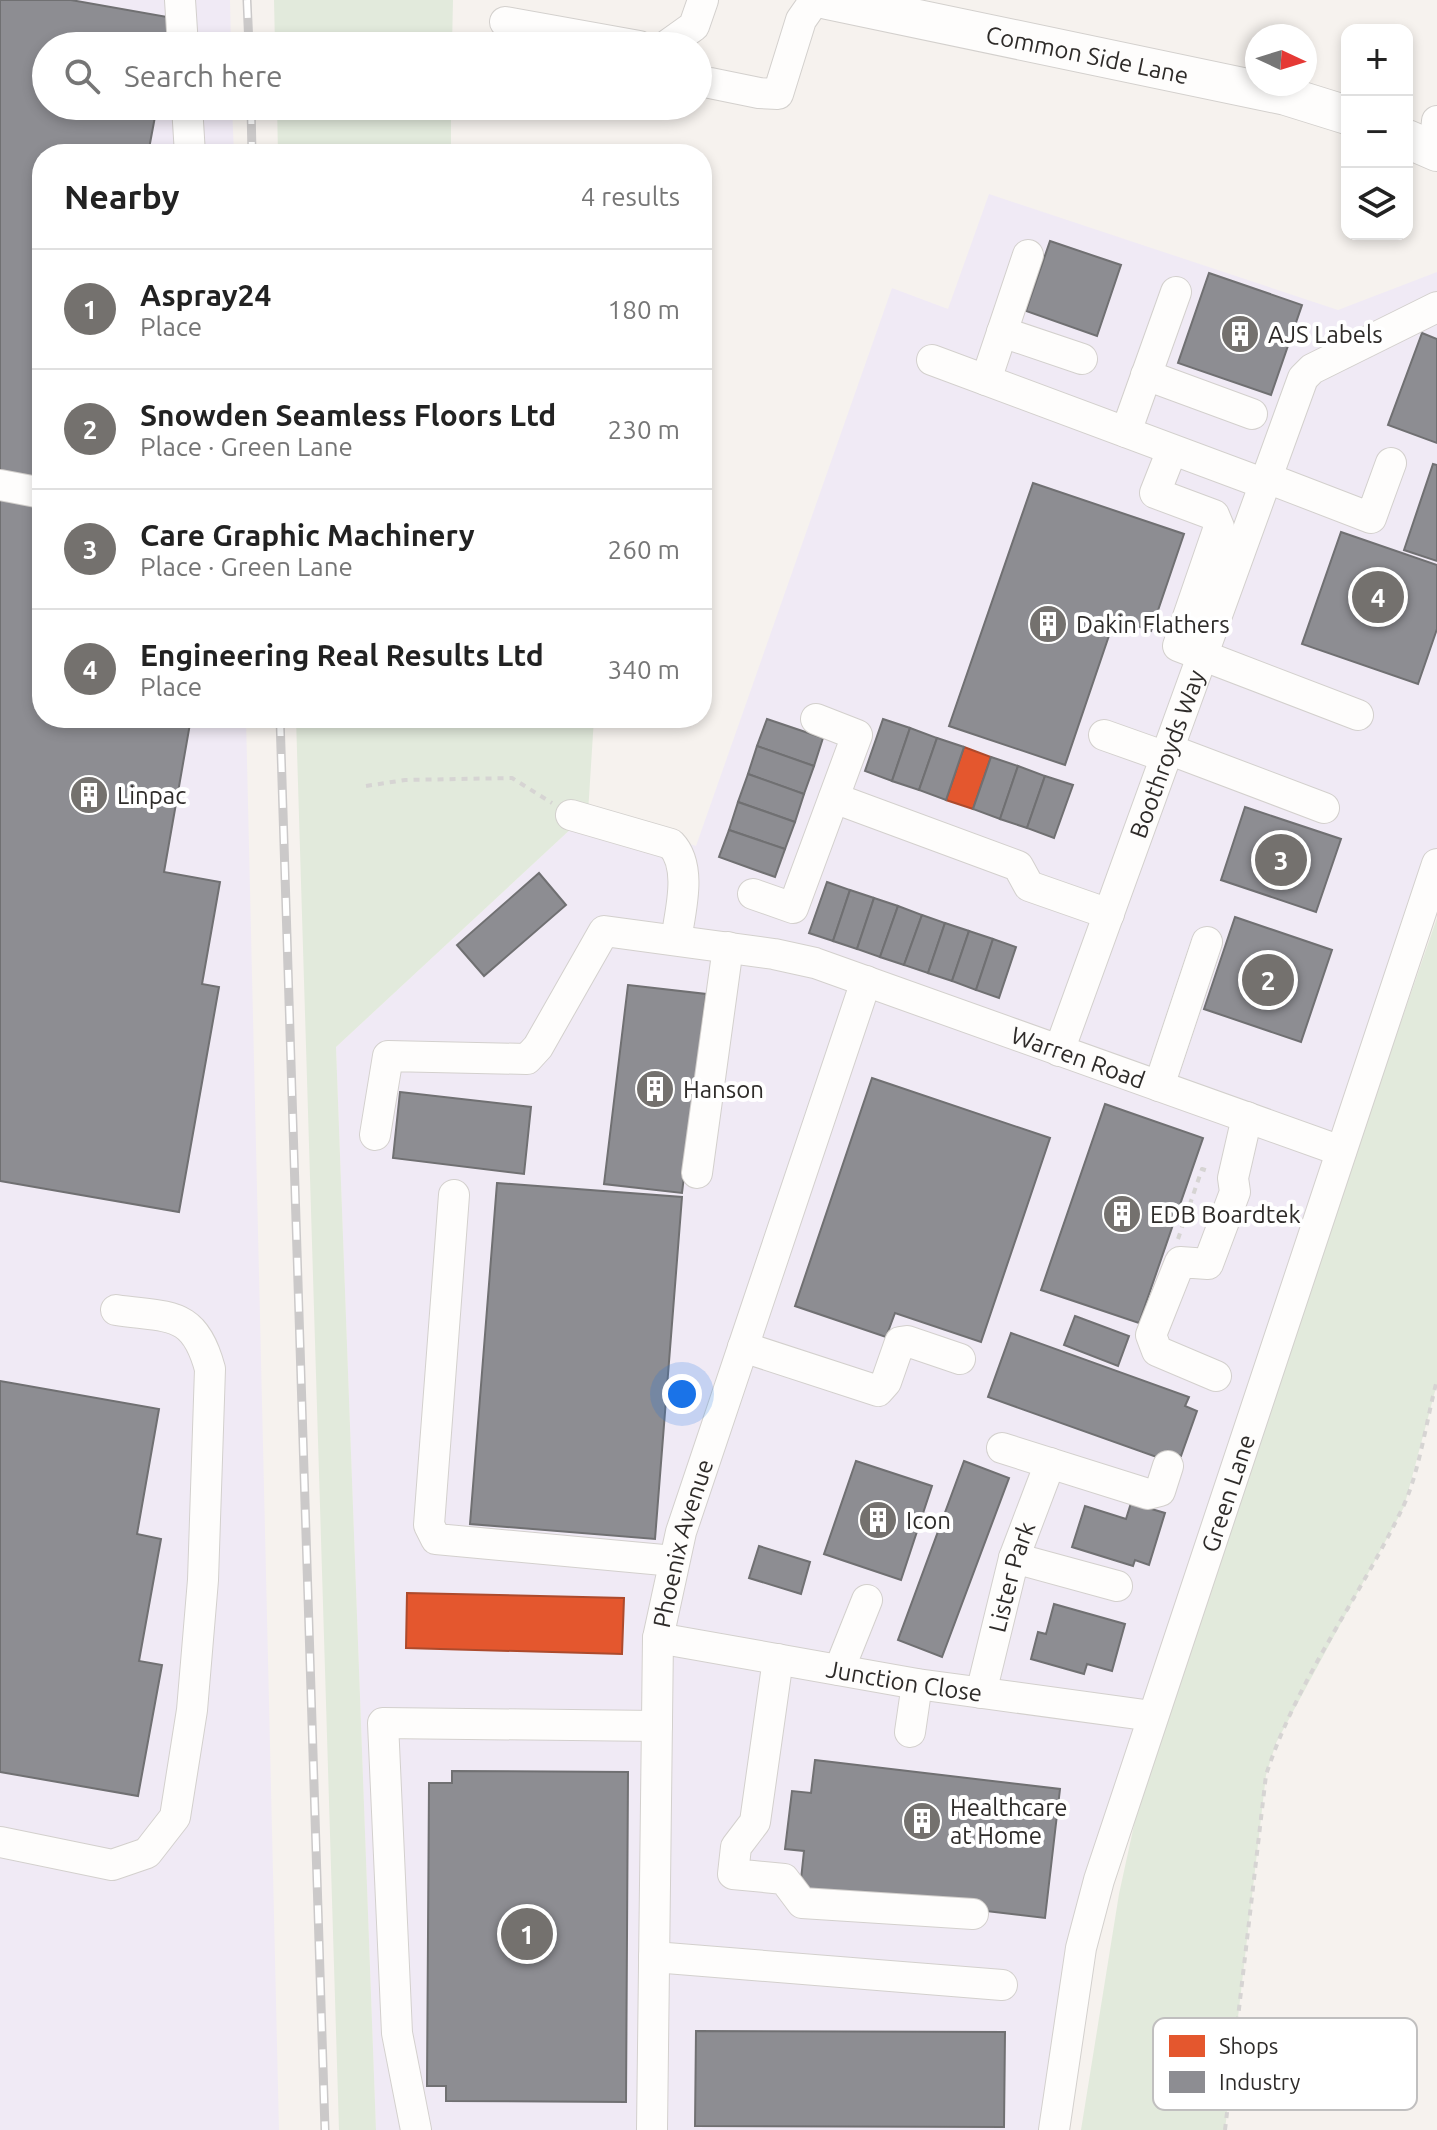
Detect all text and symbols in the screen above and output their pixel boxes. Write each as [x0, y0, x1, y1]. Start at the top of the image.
street label: Common Side Lane [984, 20, 1191, 89]
north arrow [1245, 24, 1317, 96]
map controls [1341, 24, 1413, 240]
button: + [1341, 24, 1413, 96]
search box [32, 32, 712, 120]
icon: search [60, 54, 104, 98]
text: Search here [124, 59, 283, 93]
button: − [1341, 96, 1413, 168]
button: layers [1341, 168, 1413, 240]
text: Nearby [64, 177, 179, 215]
text: 4 results [581, 182, 680, 211]
text: Aspray24 [140, 278, 271, 312]
text: 1 [83, 295, 97, 324]
text: 180 m [608, 295, 680, 324]
text: Place [140, 312, 202, 341]
building icon: AJS Labels [1219, 313, 1261, 355]
place label: AJS Labels [1268, 321, 1383, 348]
text: Snowden Seamless Floors Ltd [140, 398, 556, 432]
text: 2 [83, 415, 97, 444]
text: 230 m [608, 415, 680, 444]
text: Place · Green Lane [140, 432, 353, 461]
text: Care Graphic Machinery [140, 518, 475, 552]
text: 3 [83, 535, 97, 564]
text: 260 m [608, 535, 680, 564]
text: Place · Green Lane [140, 552, 353, 581]
pin: 4 [1352, 567, 1404, 627]
building icon: Dakin Flathers [1027, 603, 1069, 645]
place label: Dakin Flathers [1076, 611, 1230, 638]
text: Engineering Real Results Ltd [140, 638, 544, 672]
text: 4 [83, 655, 97, 684]
text: 340 m [608, 655, 680, 684]
street label: Boothroyds Way [1124, 666, 1210, 842]
text: Place [140, 672, 202, 701]
building icon: Linpac [68, 774, 110, 816]
place label: Linpac [117, 782, 186, 809]
pin: 3 [1255, 830, 1307, 890]
pin: 2 [1242, 950, 1294, 1010]
street label: Warren Road [1008, 1021, 1149, 1093]
building icon: Hanson [634, 1068, 676, 1110]
place label: Hanson [683, 1076, 764, 1103]
building icon: EDB Boardtek [1101, 1193, 1143, 1235]
place label: EDB Boardtek [1150, 1201, 1301, 1228]
your location [662, 1374, 702, 1414]
street label: Green Lane [1196, 1431, 1260, 1555]
street label: Phoenix Avenue [647, 1455, 718, 1630]
building icon: Icon [857, 1499, 899, 1541]
place label: Icon [906, 1507, 951, 1534]
street label: Lister Park [983, 1518, 1040, 1635]
street label: Junction Close [824, 1655, 984, 1706]
place label: Healthcare at Home [950, 1794, 1067, 1849]
building icon: Healthcare at Home [901, 1800, 943, 1842]
pin: 1 [501, 1904, 553, 1964]
legend [1153, 2018, 1417, 2110]
text: Shops [1219, 2033, 1278, 2058]
text: Industry [1219, 2069, 1301, 2094]

